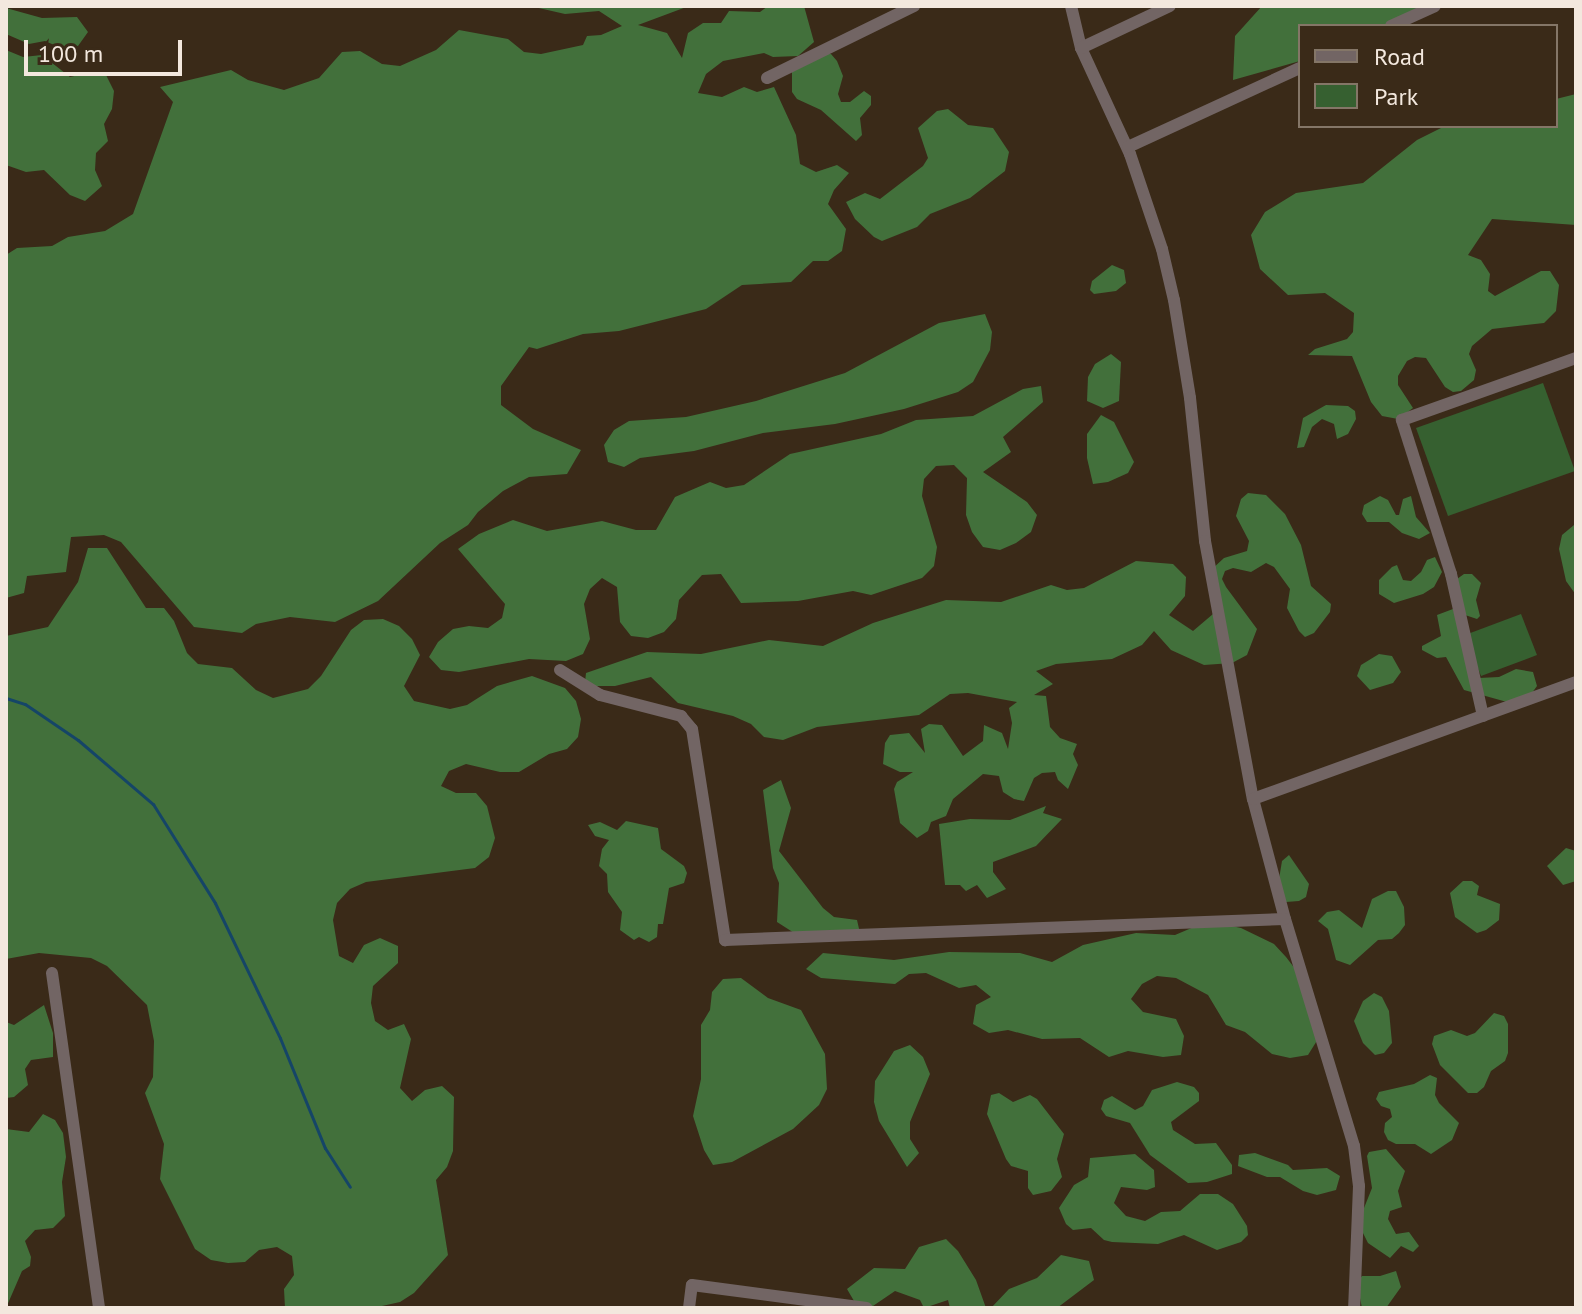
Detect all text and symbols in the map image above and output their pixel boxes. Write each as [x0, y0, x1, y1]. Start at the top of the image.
scale bar [28, 24, 186, 74]
legend [1298, 24, 1558, 128]
text: 100 m [38, 38, 103, 69]
text: Road [1374, 41, 1425, 72]
text: Park [1374, 81, 1418, 112]

